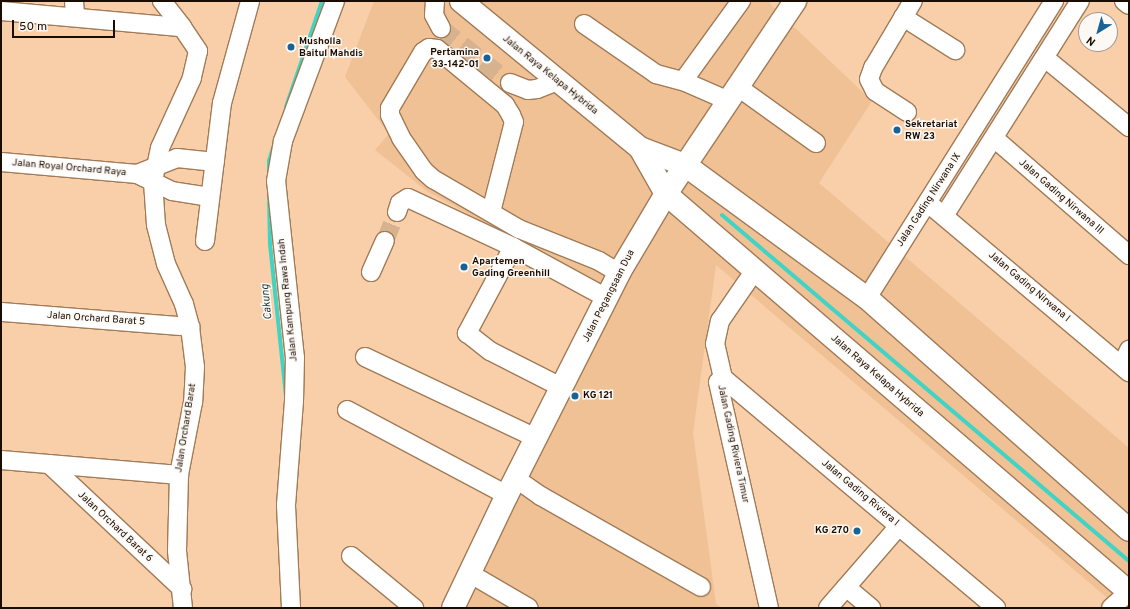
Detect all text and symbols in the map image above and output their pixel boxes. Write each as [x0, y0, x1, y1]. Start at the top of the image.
scale bar [14, 12, 117, 38]
north arrow [1078, 12, 1118, 52]
text: 50 m [19, 19, 47, 35]
street label: Jalan Raya Kelapa Hybrida [500, 33, 600, 117]
text: N [1084, 33, 1099, 49]
place label: Musholla Baitul Mahdis [299, 35, 363, 58]
marker: Musholla Baitul Mahdis [286, 42, 296, 52]
place label: Pertamina 33-142-01 [430, 46, 479, 70]
marker: Pertamina 33-142-01 [482, 53, 492, 63]
place label: Sekretariat RW 23 [905, 118, 957, 142]
marker: Sekretariat RW 23 [892, 125, 902, 135]
street label: Jalan Gading Nirwana IX [894, 151, 964, 249]
street label: Jalan Royal Orchard Raya [11, 157, 127, 179]
street label: Jalan Gading Nirwana III [1016, 157, 1106, 237]
street label: Jalan Kampung Rawa Indah [276, 238, 300, 362]
street label: Jalan Pegangsaan Dua [580, 248, 638, 344]
street label: Jalan Gading Nirwana I [986, 249, 1072, 325]
place label: Apartemen Gading Greenhill [472, 255, 550, 278]
marker: Apartemen Gading Greenhill [459, 262, 469, 272]
water label: Cakung [259, 283, 275, 321]
street label: Jalan Orchard Barat 5 [46, 310, 146, 328]
street label: Jalan Raya Kelapa Hybrida [828, 332, 926, 420]
street label: Jalan Orchard Barat [173, 383, 199, 473]
street label: Jalan Gading Riviera Timur [715, 384, 751, 504]
place label: KG 121 [583, 390, 613, 402]
marker: KG 121 [570, 391, 580, 401]
street label: Jalan Gading Riviera I [819, 457, 901, 529]
street label: Jalan Orchard Barat 6 [75, 489, 155, 565]
place label: KG 270 [815, 525, 849, 537]
marker: KG 270 [852, 526, 862, 536]

